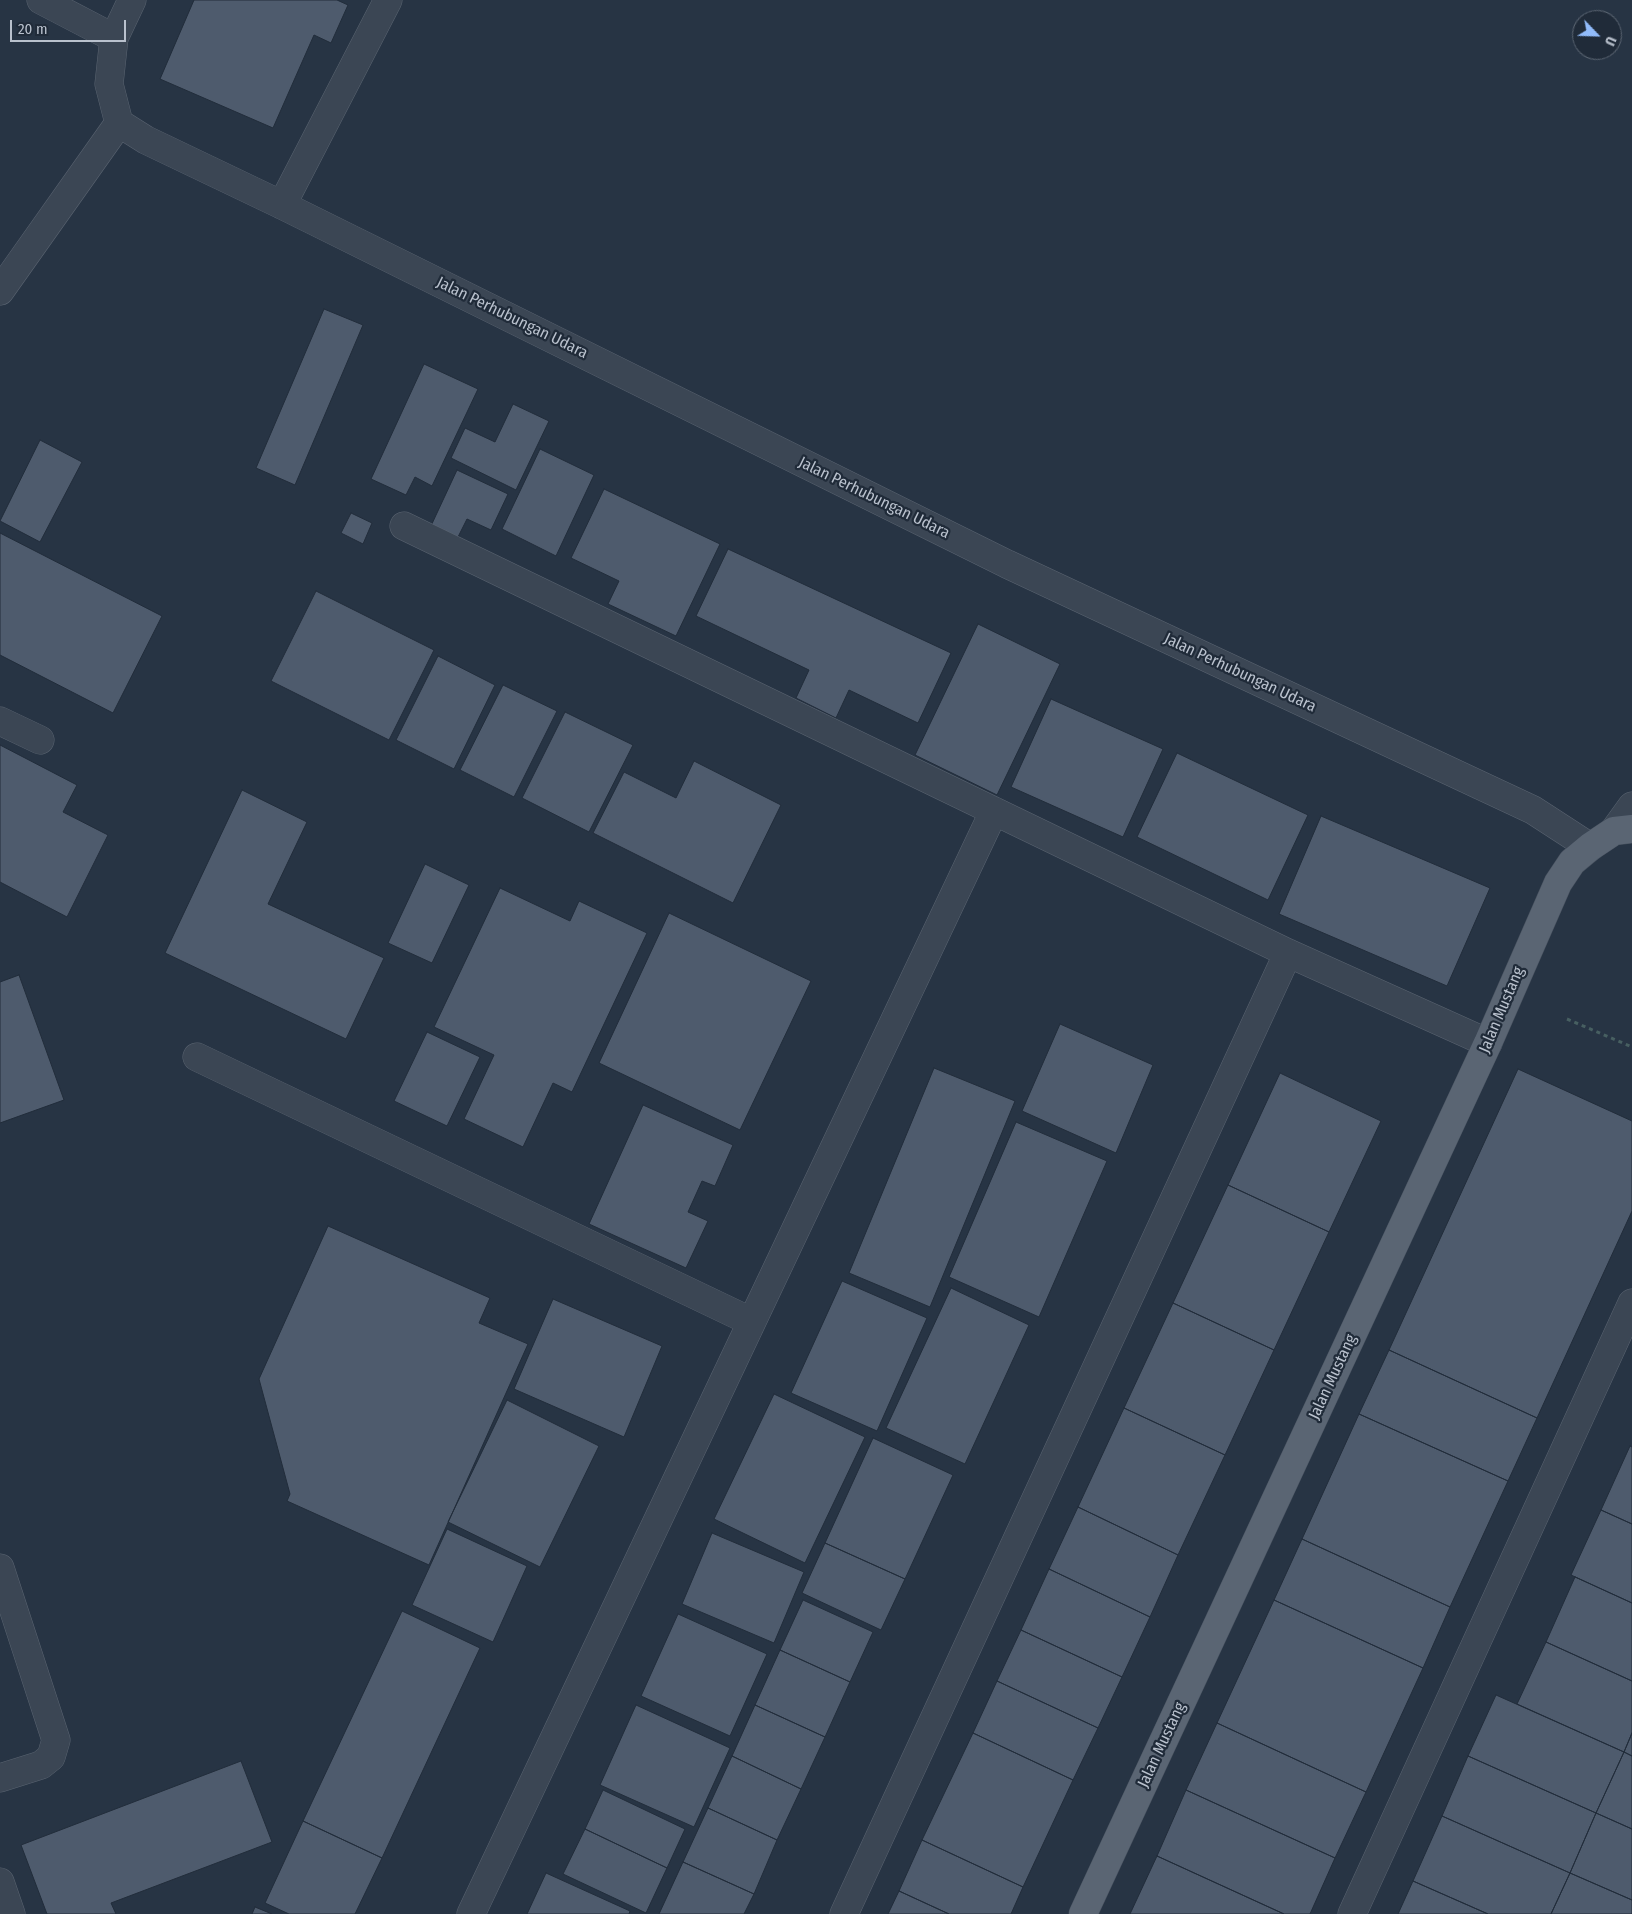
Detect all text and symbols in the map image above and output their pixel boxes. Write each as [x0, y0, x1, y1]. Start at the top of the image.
scale bar [12, 10, 129, 42]
north arrow [1572, 10, 1622, 60]
text: 20 m [18, 20, 48, 38]
text: U [1601, 34, 1620, 48]
street label: Jalan Perhubungan Udara [433, 273, 591, 363]
street label: Jalan Perhubungan Udara [795, 453, 953, 543]
street label: Jalan Perhubungan Udara [1161, 629, 1319, 717]
street label: Jalan Mustang [1475, 964, 1529, 1056]
street label: Jalan Mustang [1305, 1331, 1361, 1423]
street label: Jalan Mustang [1134, 1699, 1190, 1791]

